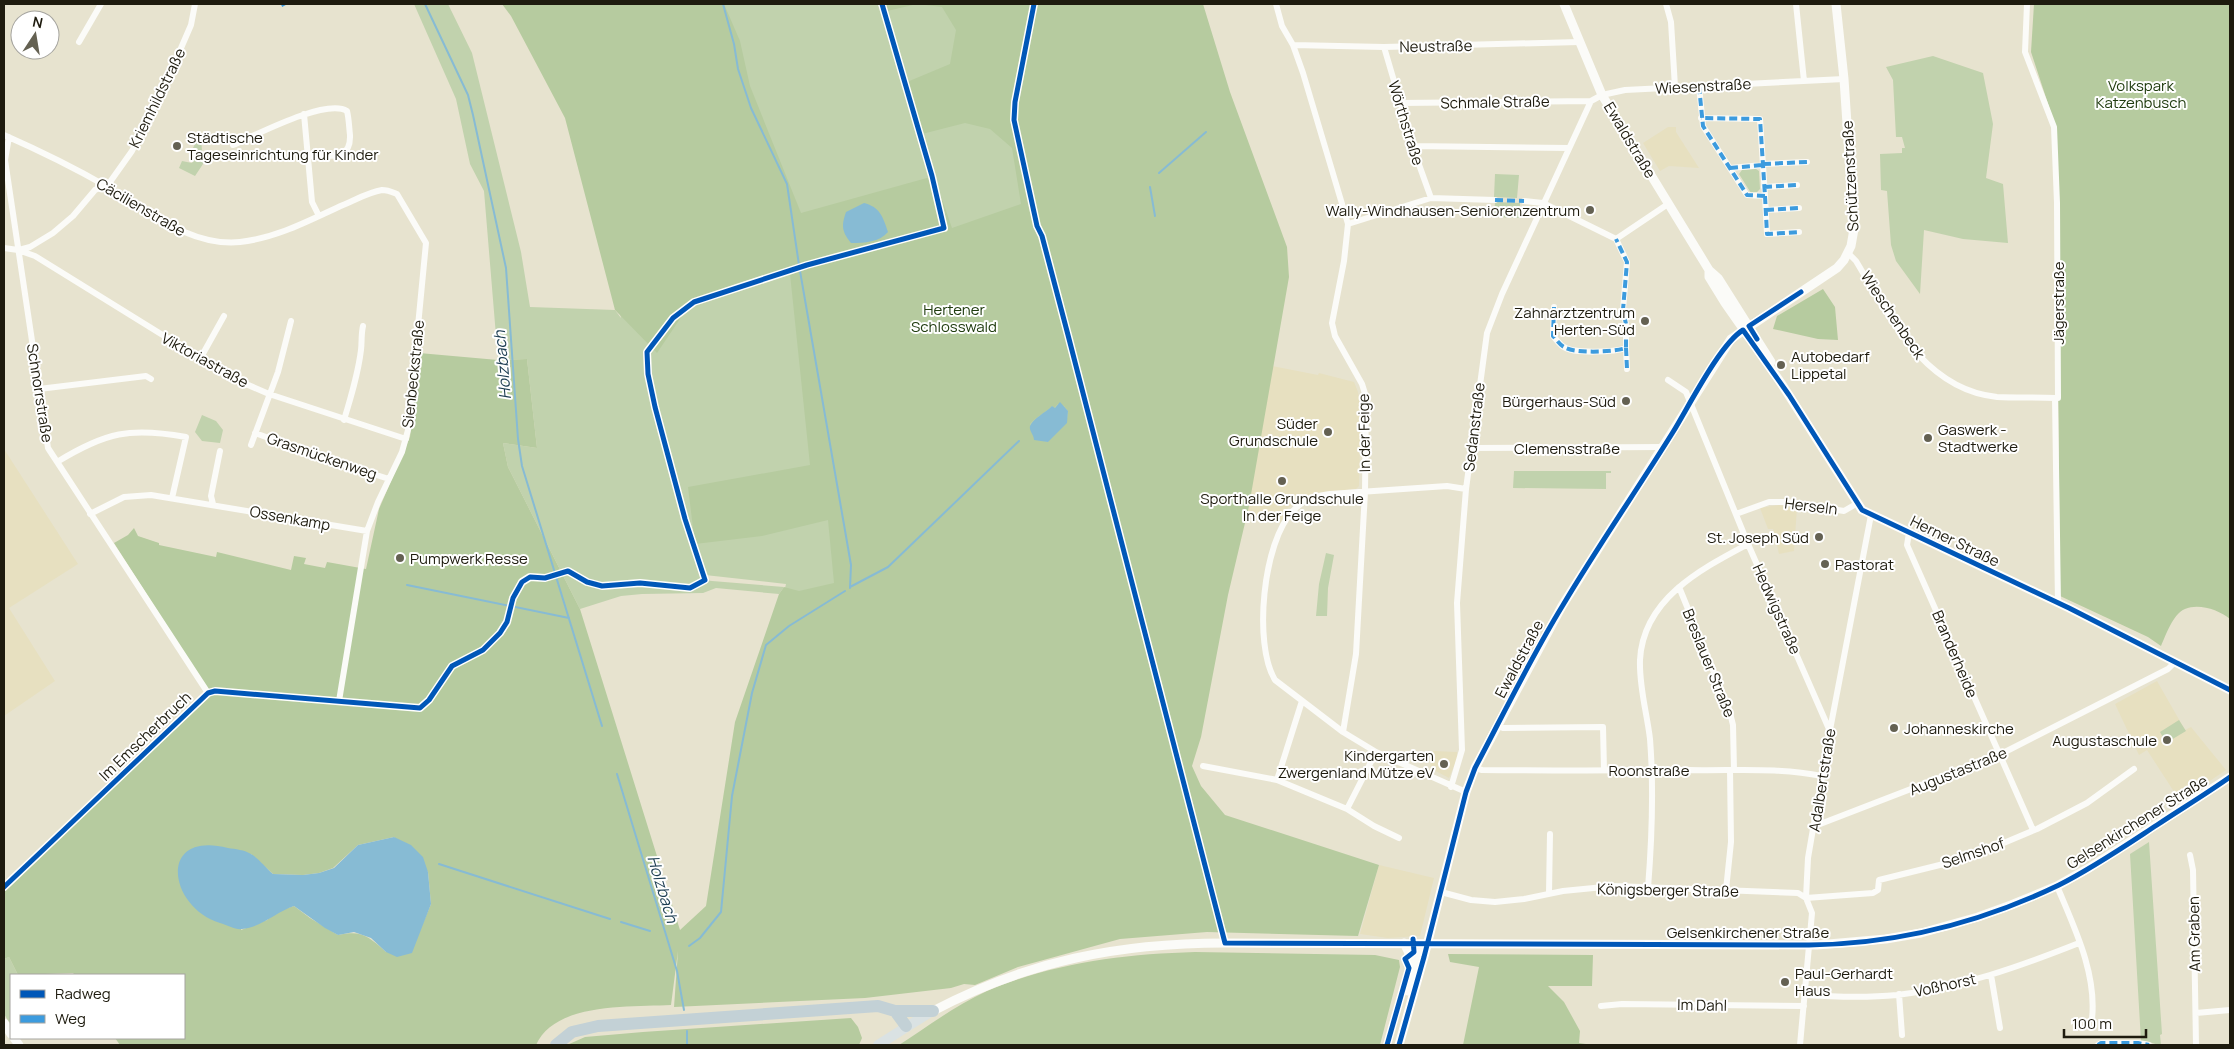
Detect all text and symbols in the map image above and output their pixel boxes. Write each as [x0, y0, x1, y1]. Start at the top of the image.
north arrow [10, 10, 60, 60]
text: N [31, 11, 45, 32]
street label: Neustraße [1399, 35, 1473, 57]
street label: Kriemhildstraße [124, 44, 190, 152]
street label: Wiesenstraße [1654, 73, 1752, 99]
park label: Volkspark Katzenbusch [2096, 75, 2187, 113]
street label: Wörthstraße [1383, 78, 1429, 168]
street label: Schmale Straße [1440, 91, 1550, 113]
street label: Ewaldstraße [1599, 98, 1661, 182]
street label: Schützenstraße [1837, 120, 1863, 232]
place label: Städtische Tageseinrichtung für Kinder [187, 127, 379, 165]
marker: Städtische Tageseinrichtung für Kinder [171, 140, 183, 152]
street label: Cäcilienstraße [92, 173, 190, 241]
place label: Wally-Windhausen-Seniorenzentrum [1325, 200, 1580, 221]
marker: Wally-Windhausen-Seniorenzentrum [1584, 204, 1596, 216]
street label: Jägerstraße [2048, 261, 2069, 345]
street label: Wieschenbeck [1856, 267, 1931, 364]
park label: Hertener Schlosswald [911, 299, 997, 337]
place label: Zahnarztzentrum Herten-Süd [1514, 302, 1635, 340]
marker: Zahnarztzentrum Herten-Süd [1639, 315, 1651, 327]
street label: Sienbeckstraße [397, 319, 429, 429]
street label: Viktoriastraße [158, 327, 253, 393]
water label: Holzbach [488, 329, 516, 400]
street label: Schnorrstraße [22, 342, 58, 444]
place label: Autobedarf Lippetal [1791, 346, 1870, 384]
marker: Autobedarf Lippetal [1775, 359, 1787, 371]
street label: Sedanstraße [1458, 381, 1490, 473]
place label: Bürgerhaus-Süd [1502, 391, 1616, 412]
street label: In der Feige [1353, 393, 1375, 473]
marker: Bürgerhaus-Süd [1620, 395, 1632, 407]
place label: Süder Grundschule [1229, 413, 1319, 451]
place label: Gaswerk - Stadtwerke [1938, 419, 2018, 457]
marker: Süder Grundschule [1322, 426, 1334, 438]
street label: Grasmückenweg [264, 427, 380, 485]
marker: Gaswerk - Stadtwerke [1922, 432, 1934, 444]
street label: Clemensstraße [1514, 438, 1620, 459]
marker: Sporthalle Grundschule In der Feige [1276, 475, 1288, 487]
place label: Sporthalle Grundschule In der Feige [1200, 488, 1364, 526]
street label: Herseln [1783, 492, 1839, 520]
street label: Ossenkamp [248, 501, 332, 535]
street label: Herner Straße [1907, 510, 2003, 572]
place label: St. Joseph Süd [1707, 527, 1809, 548]
marker: St. Joseph Süd [1813, 531, 1825, 543]
place label: Pumpwerk Resse [410, 548, 528, 569]
marker: Pumpwerk Resse [394, 552, 406, 564]
place label: Pastorat [1835, 554, 1894, 575]
marker: Pastorat [1819, 558, 1831, 570]
street label: Hedwigstraße [1748, 560, 1806, 658]
street label: Breslauer Straße [1678, 606, 1740, 721]
street label: Branderheide [1927, 607, 1983, 701]
street label: Ewaldstraße [1490, 616, 1548, 702]
street label: Im Emscherbruch [94, 687, 196, 785]
place label: Johanneskirche [1904, 718, 2014, 739]
marker: Johanneskirche [1888, 722, 1900, 734]
street label: Adalbertstraße [1803, 727, 1841, 833]
place label: Augustaschule [2052, 730, 2157, 751]
marker: Augustaschule [2161, 734, 2173, 746]
street label: Augustastraße [1906, 742, 2010, 800]
place label: Kindergarten Zwergenland Mütze eV [1278, 745, 1434, 783]
marker: Kindergarten Zwergenland Mütze eV [1438, 758, 1450, 770]
street label: Roonstraße [1608, 760, 1690, 781]
street label: Gelsenkirchener Straße [2062, 770, 2212, 874]
street label: Selmshof [1939, 832, 2008, 874]
water label: Holzbach [642, 853, 684, 926]
street label: Königsberger Straße [1597, 878, 1739, 902]
street label: Am Graben [2183, 896, 2205, 972]
street label: Gelsenkirchener Straße [1667, 922, 1830, 943]
place label: Paul-Gerhardt Haus [1795, 963, 1893, 1001]
street label: Voßhorst [1912, 968, 1978, 1002]
legend [10, 974, 185, 1039]
marker: Paul-Gerhardt Haus [1779, 976, 1791, 988]
text: Radweg [55, 983, 111, 1004]
street label: Im Dahl [1677, 994, 1727, 1016]
scale bar [2064, 1006, 2146, 1038]
text: Weg [55, 1008, 86, 1029]
text: 100 m [2072, 1013, 2112, 1034]

